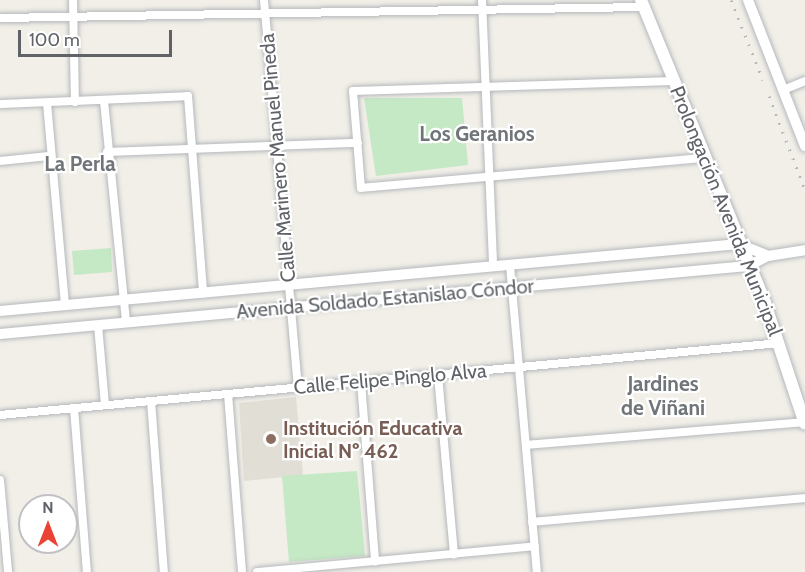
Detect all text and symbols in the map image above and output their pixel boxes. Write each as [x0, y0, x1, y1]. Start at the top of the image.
scale bar [21, 18, 176, 56]
text: 100 m [29, 29, 80, 51]
street label: Calle Marinero Manuel Pineda [255, 33, 301, 283]
street label: Prolongación Avenida Municipal [665, 82, 787, 340]
district label: Los Geranios [419, 121, 535, 147]
district label: La Perla [44, 151, 116, 177]
street label: Avenida Soldado Estanislao Cóndor [235, 274, 535, 324]
street label: Calle Felipe Pinglo Alva [293, 359, 487, 399]
district label: Jardines de Viñani [621, 371, 705, 421]
place label: Institución Educativa Inicial Nº 462 [283, 416, 462, 463]
marker: Institución Educativa Inicial Nº 462 [264, 432, 278, 446]
north arrow [18, 494, 78, 554]
text: N [42, 498, 54, 517]

